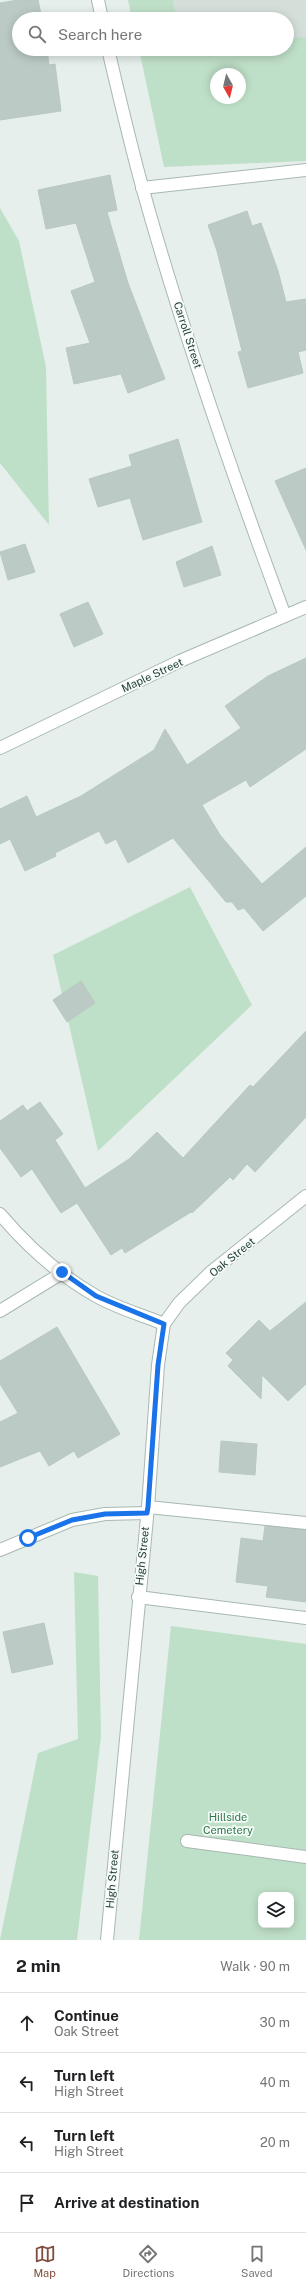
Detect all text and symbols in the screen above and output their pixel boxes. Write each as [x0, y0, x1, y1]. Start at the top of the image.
search box [12, 12, 294, 56]
icon: search [26, 23, 48, 45]
text: Search here [58, 26, 142, 43]
north arrow [210, 68, 246, 104]
street label: Carroll Street [172, 300, 204, 370]
street label: Maple Street [119, 656, 185, 694]
street label: Oak Street [207, 1235, 257, 1279]
route end [53, 1263, 71, 1281]
street label: High Street [133, 1526, 151, 1586]
route start [19, 1529, 37, 1547]
park label: Hillside Cemetery [203, 1811, 253, 1836]
street label: High Street [103, 1849, 121, 1909]
map controls [258, 1892, 294, 1928]
button: layers [258, 1892, 294, 1928]
text: 2 min [16, 1956, 61, 1976]
text: Walk · 90 m [220, 1959, 290, 1974]
text: Continue [54, 2007, 119, 2024]
icon: ahead [16, 2012, 38, 2034]
text: 30 m [260, 2015, 290, 2030]
text: Oak Street [54, 2024, 119, 2039]
text: Turn left [54, 2067, 115, 2084]
icon: left [16, 2072, 38, 2094]
text: 40 m [259, 2075, 290, 2090]
text: High Street [54, 2084, 124, 2099]
text: Turn left [54, 2127, 115, 2144]
icon: left [16, 2132, 38, 2154]
text: 20 m [260, 2135, 290, 2150]
text: High Street [54, 2144, 124, 2159]
icon: arrive [16, 2192, 38, 2214]
text: Arrive at destination [54, 2194, 199, 2211]
tab: Map [33, 2243, 56, 2279]
tab: Directions [123, 2243, 174, 2279]
tab: Saved [241, 2243, 273, 2279]

